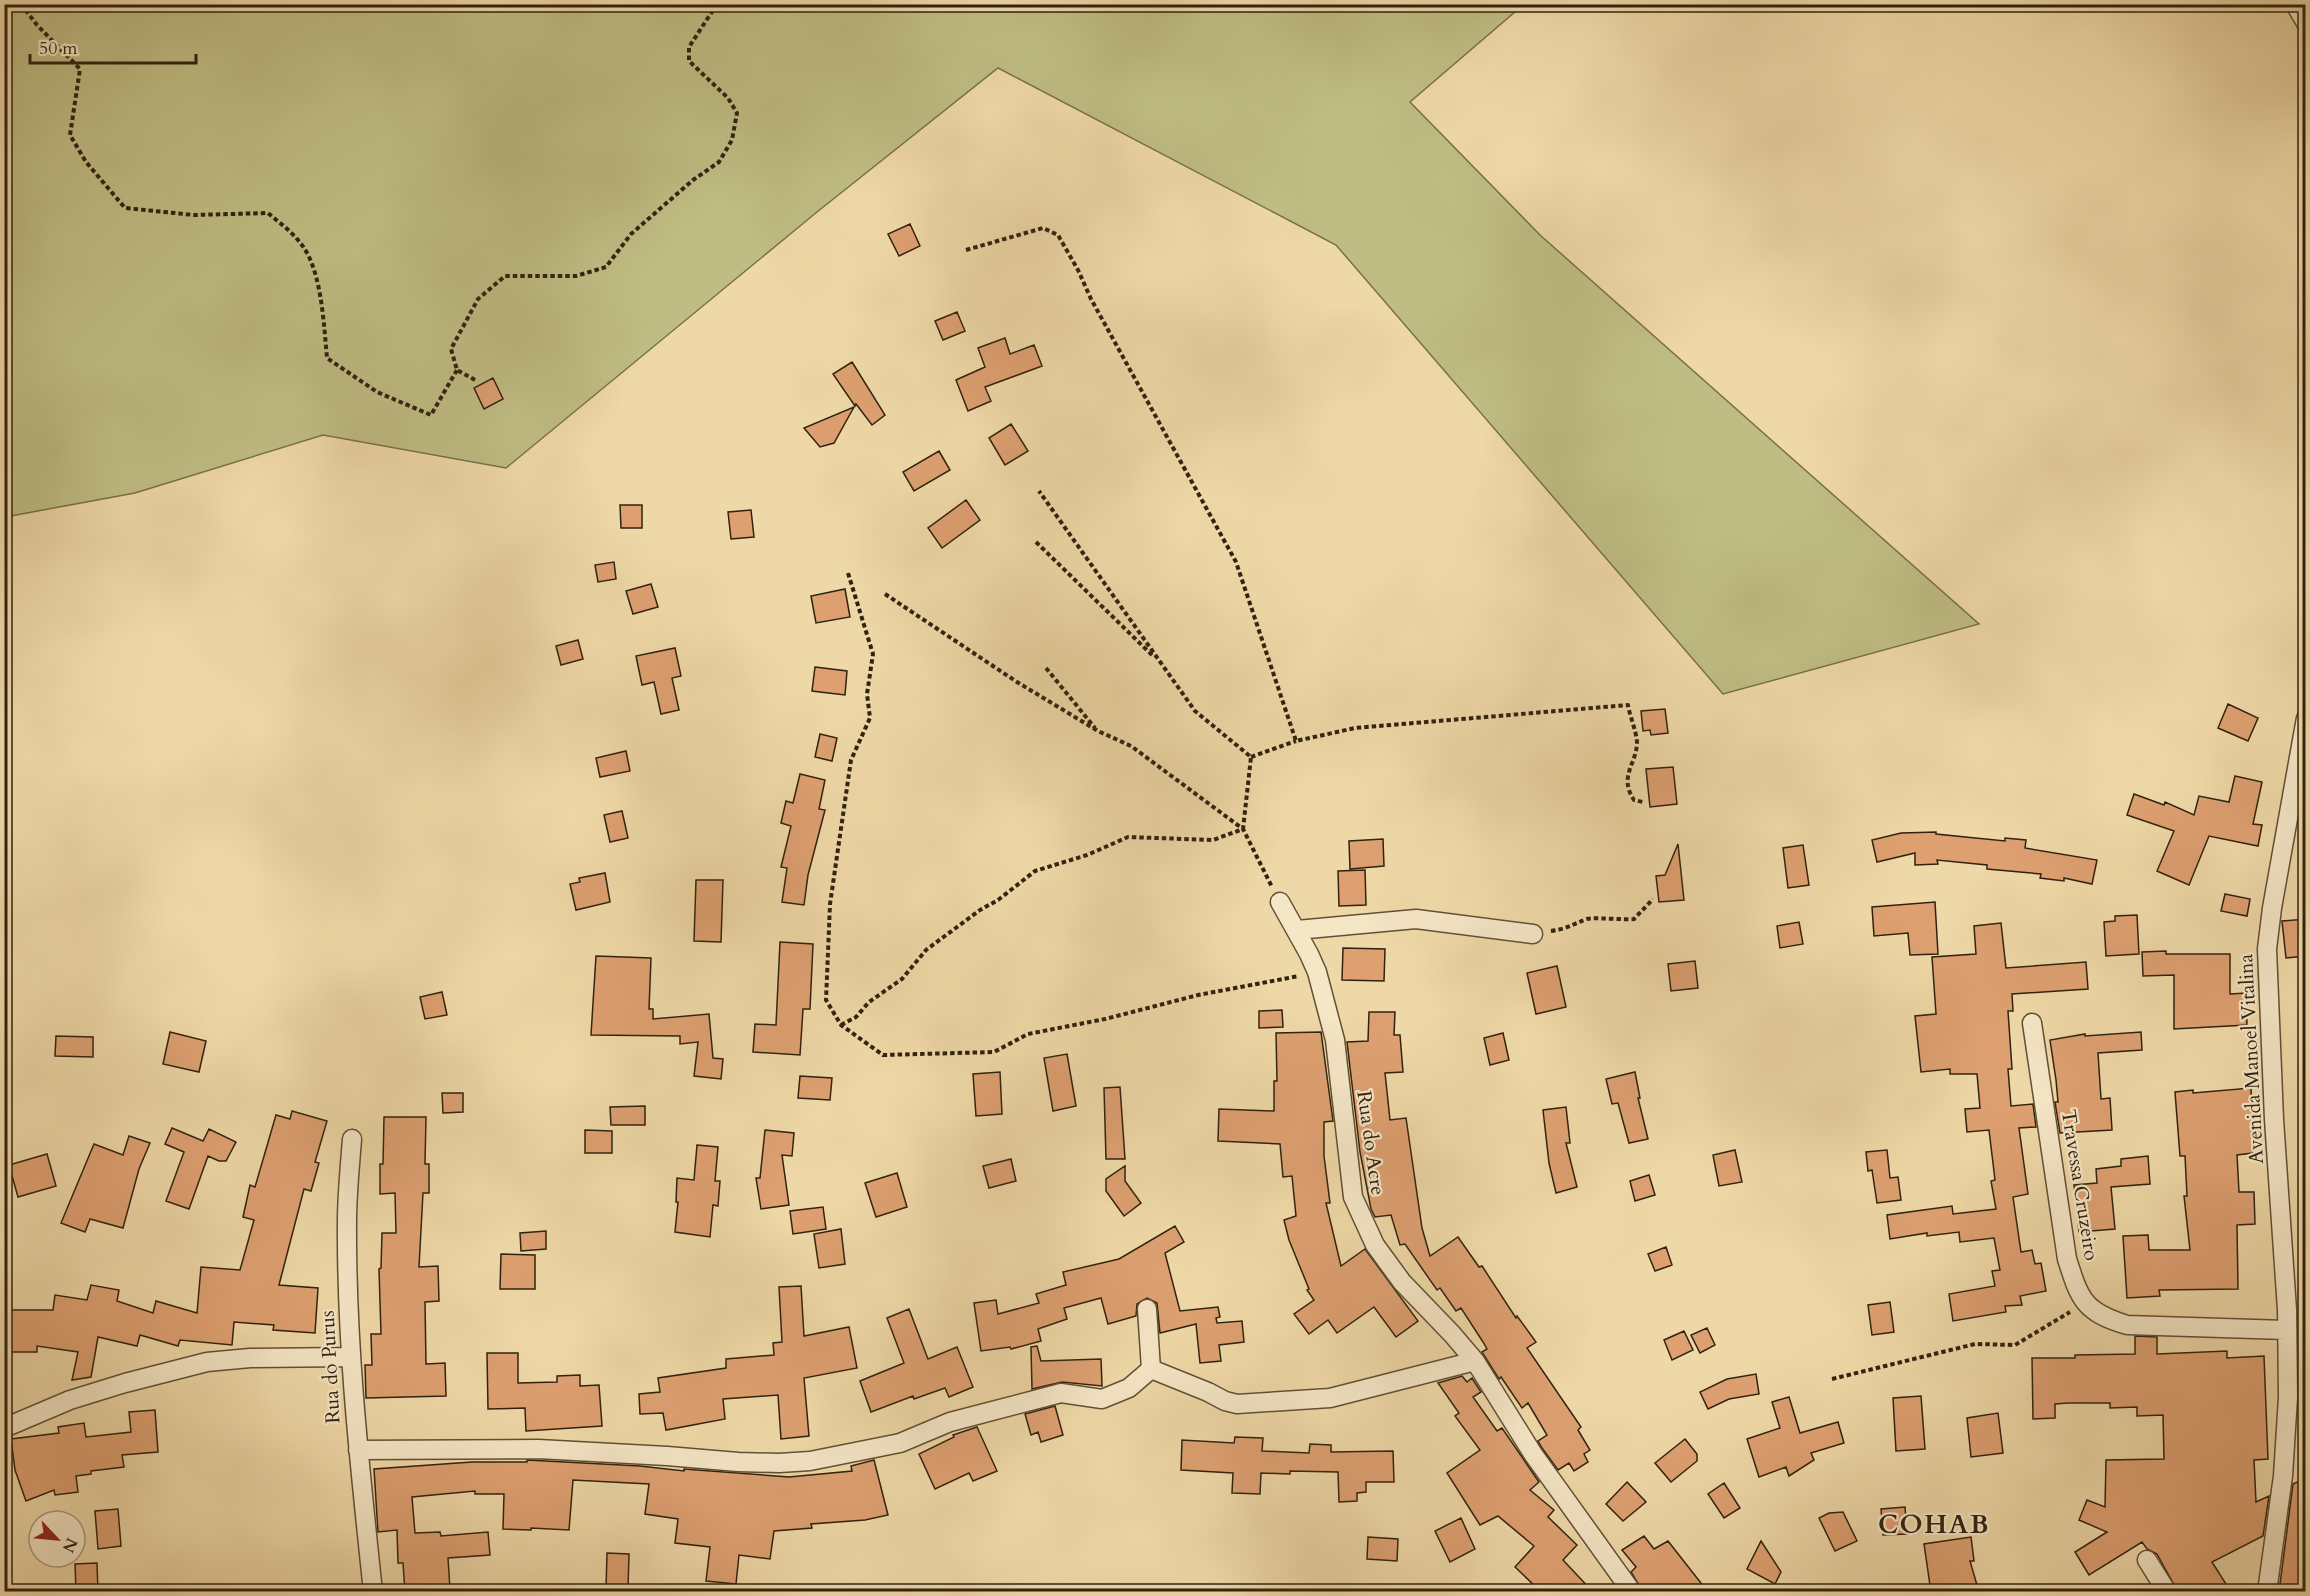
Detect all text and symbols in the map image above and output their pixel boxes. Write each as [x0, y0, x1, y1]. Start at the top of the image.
scale bar [30, 27, 196, 65]
text: 50 m [39, 36, 78, 61]
street label: Avenida Manoel Vitalina [2232, 953, 2270, 1165]
street label: Rua do Acre [1350, 1089, 1392, 1197]
street label: Travessa Cruzeiro [2055, 1108, 2105, 1263]
street label: Rua do Purus [314, 1310, 346, 1424]
district label: COHAB [1878, 1507, 1990, 1542]
north arrow [27, 1509, 87, 1569]
text: N [57, 1534, 83, 1556]

